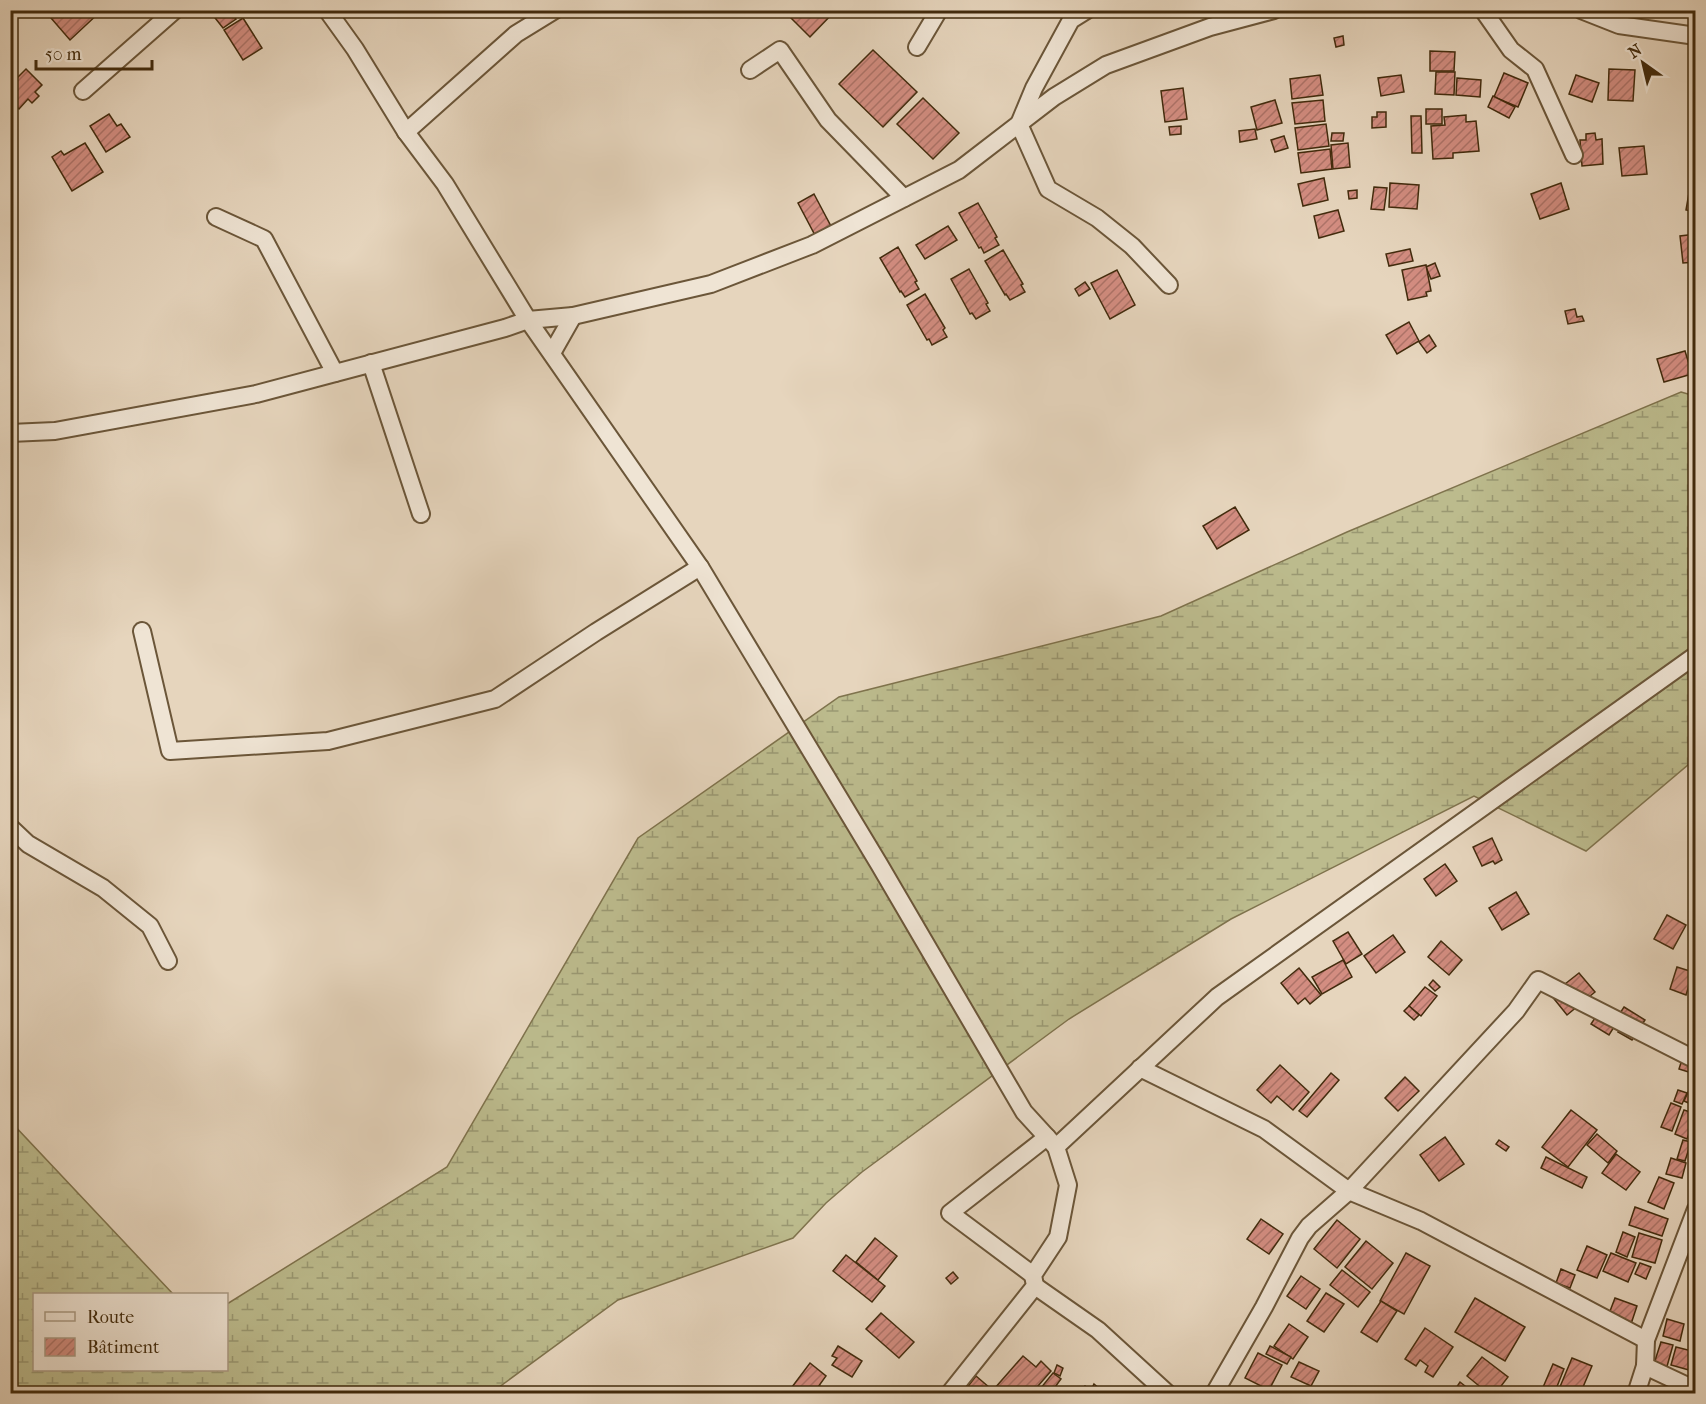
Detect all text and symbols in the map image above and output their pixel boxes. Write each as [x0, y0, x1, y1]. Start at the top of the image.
scale bar [36, 33, 152, 71]
north arrow [1613, 33, 1673, 93]
text: N [1625, 39, 1646, 62]
text: 50 m [45, 44, 82, 65]
legend [33, 1293, 228, 1371]
text: Route [87, 1307, 134, 1328]
text: Bâtiment [87, 1337, 160, 1358]

